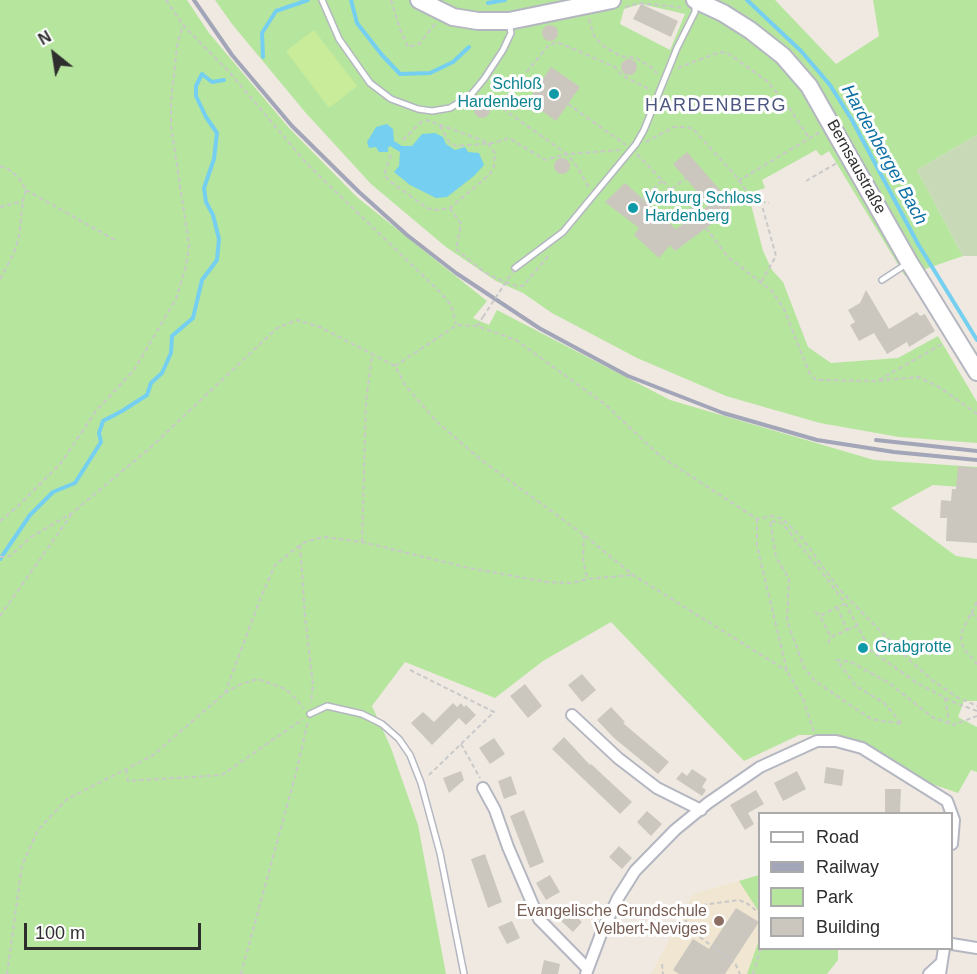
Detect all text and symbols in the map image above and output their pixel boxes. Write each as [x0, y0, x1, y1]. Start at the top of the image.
north arrow [24, 24, 84, 84]
text: N [35, 28, 54, 48]
place label: Schloß Hardenberg [458, 75, 542, 113]
water label: Hardenberger Bach [836, 81, 932, 229]
marker: Schloß Hardenberg [547, 87, 561, 101]
district label: HARDENBERG [645, 95, 787, 117]
street label: Bernsaustraße [822, 116, 890, 218]
place label: Vorburg Schloss Hardenberg [645, 189, 762, 227]
marker: Vorburg Schloss Hardenberg [626, 201, 640, 215]
place label: Grabgrotte [875, 638, 951, 658]
marker: Grabgrotte [856, 641, 870, 655]
legend [758, 812, 953, 950]
text: Road [816, 827, 859, 847]
text: Railway [816, 857, 879, 877]
text: Park [816, 887, 853, 907]
place label: Evangelische Grundschule Velbert-Neviges [517, 902, 707, 940]
scale bar [27, 911, 204, 949]
marker: Evangelische Grundschule Velbert-Neviges [712, 914, 726, 928]
text: Building [816, 917, 880, 937]
text: 100 m [35, 923, 85, 943]

